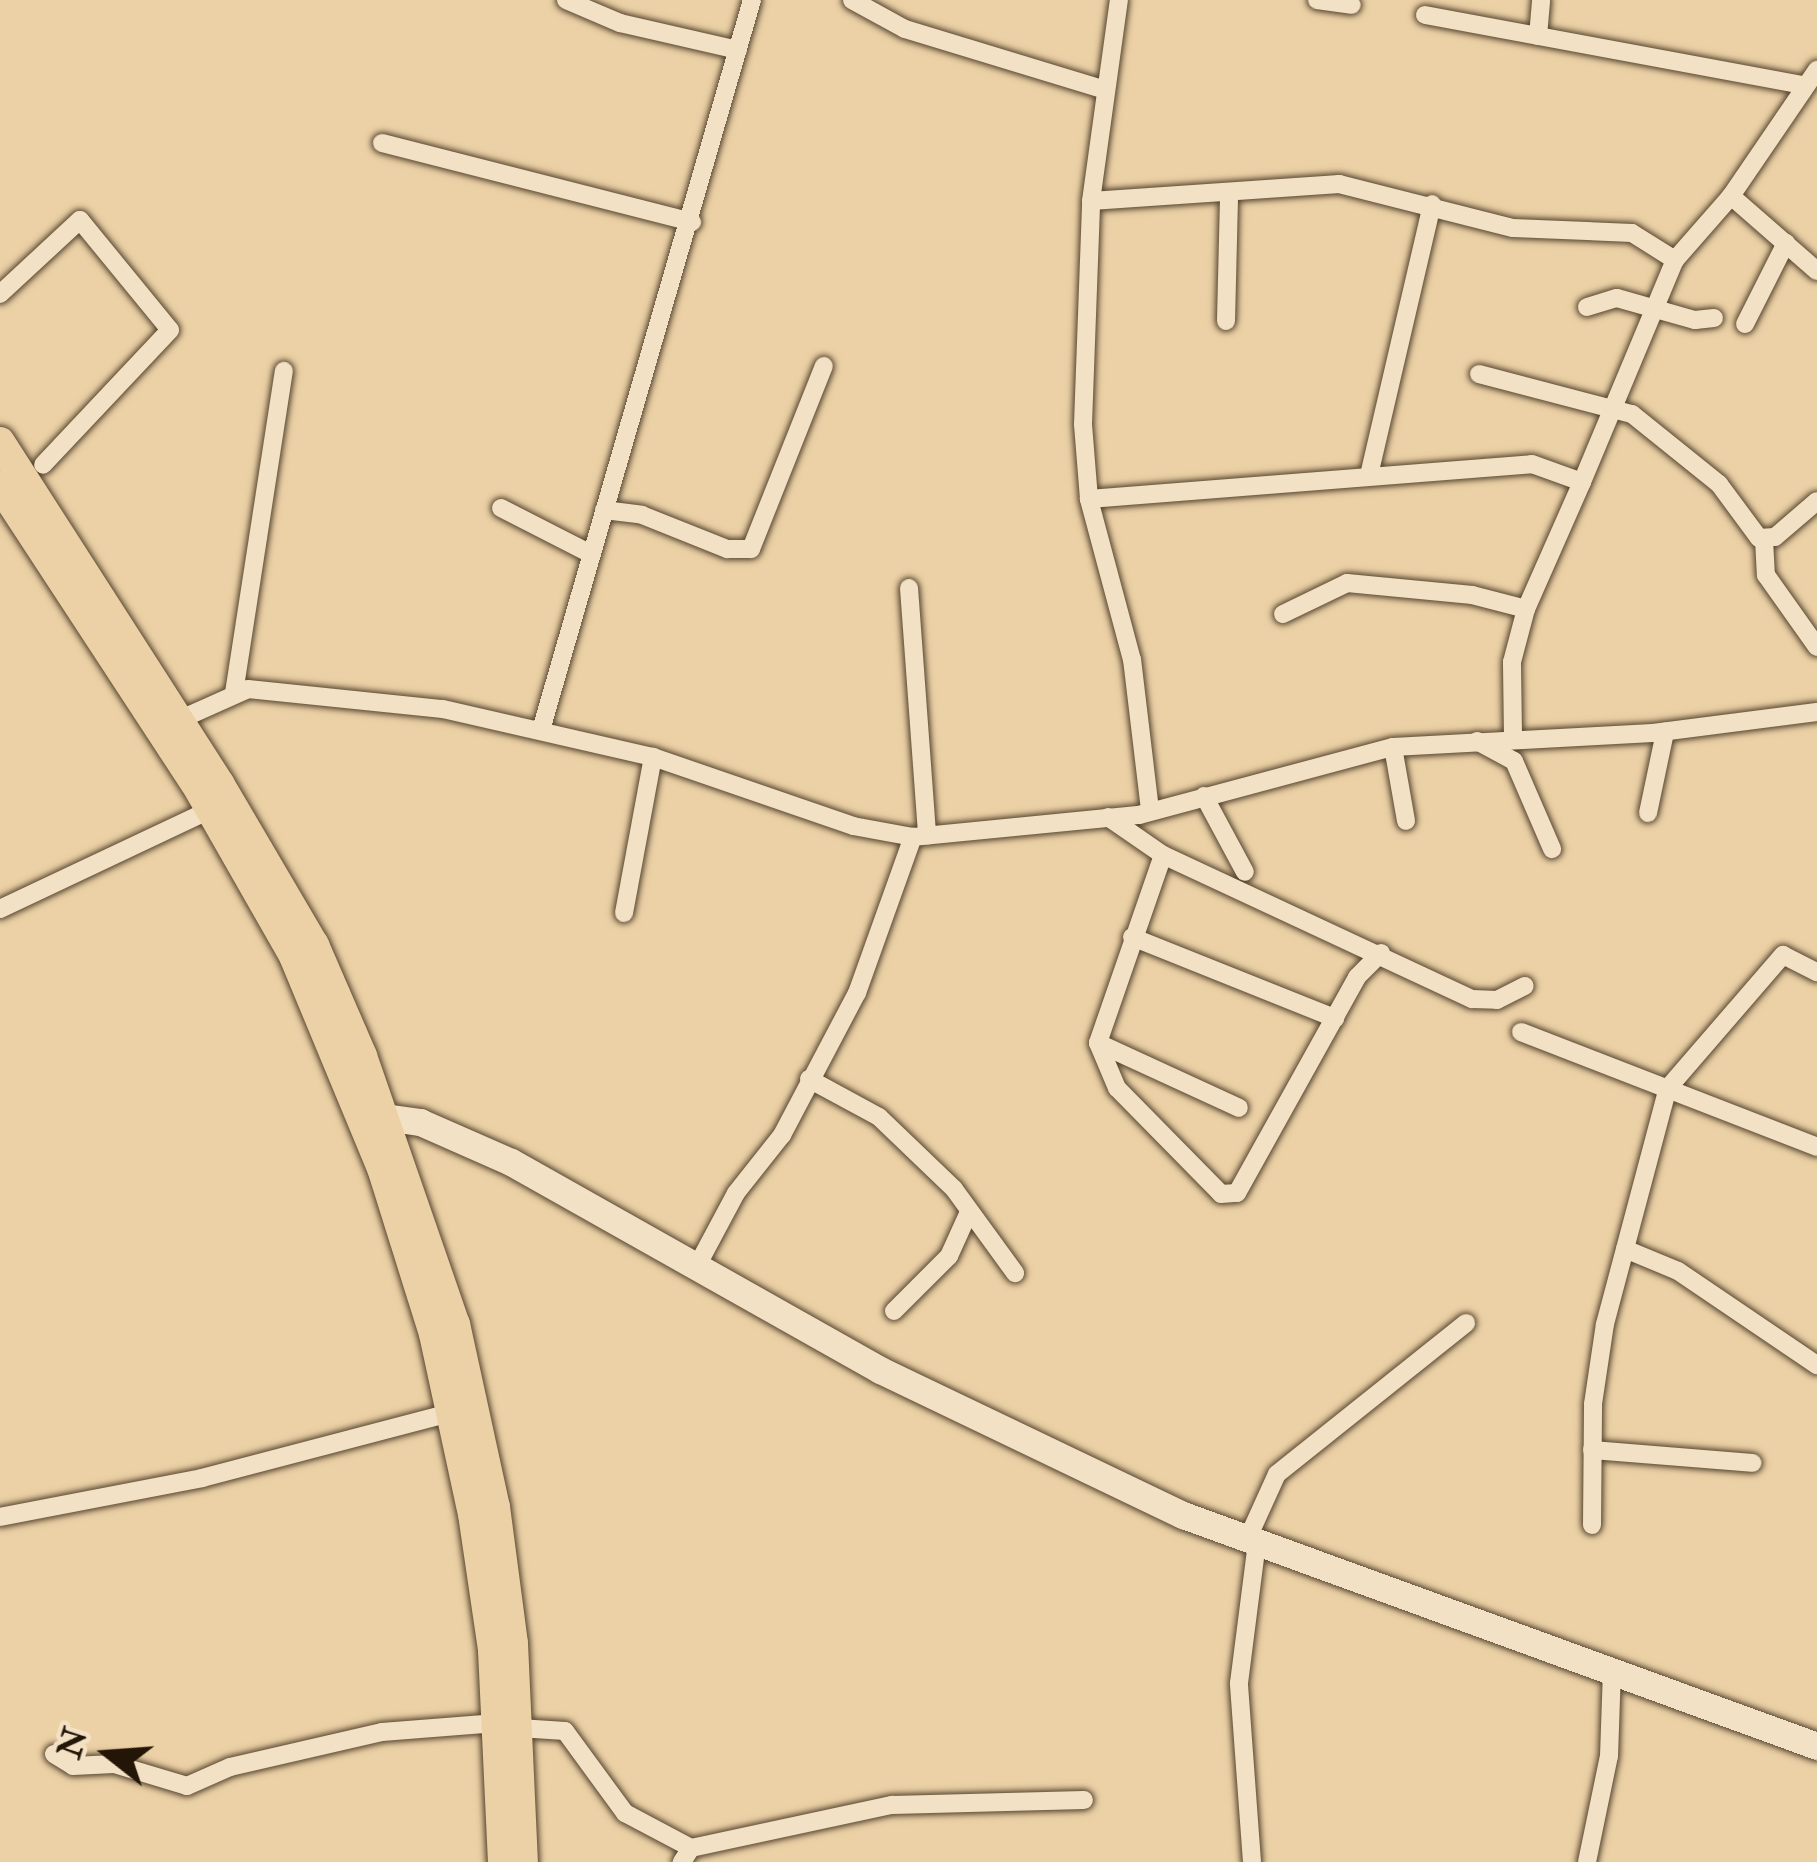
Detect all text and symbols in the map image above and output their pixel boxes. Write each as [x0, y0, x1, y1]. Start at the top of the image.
north arrow [48, 1694, 168, 1814]
text: N [49, 1723, 97, 1763]

